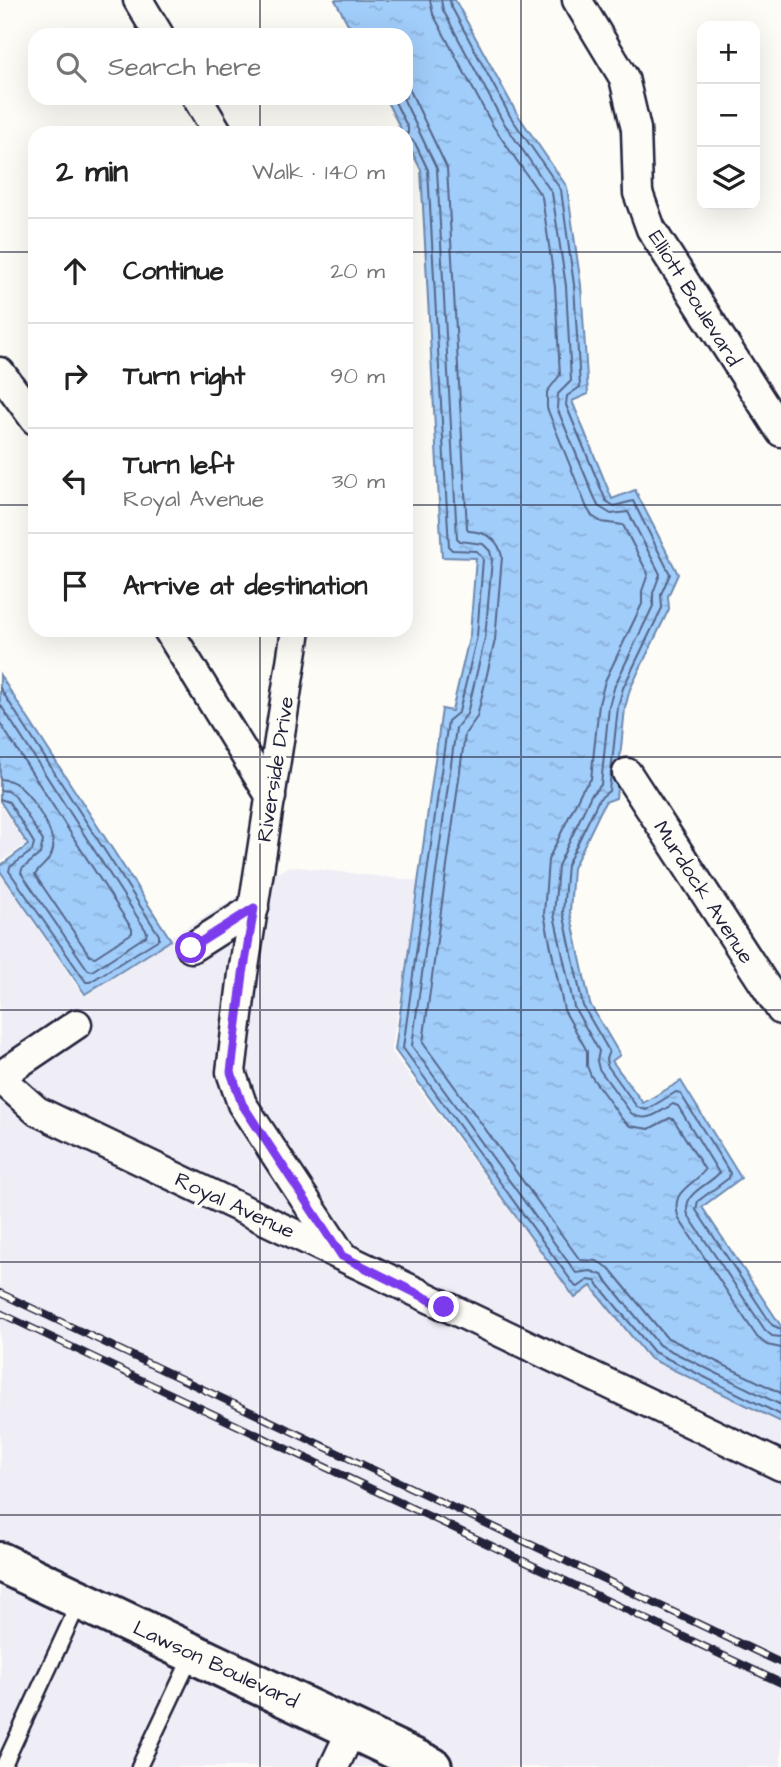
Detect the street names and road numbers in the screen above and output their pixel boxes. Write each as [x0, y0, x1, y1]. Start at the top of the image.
street label: Elliott Boulevard [641, 225, 748, 372]
street label: Riverside Drive [250, 694, 301, 844]
street label: Murdock Avenue [646, 815, 761, 969]
street label: Royal Avenue [169, 1165, 299, 1248]
street label: Lawson Boulevard [128, 1613, 303, 1716]

